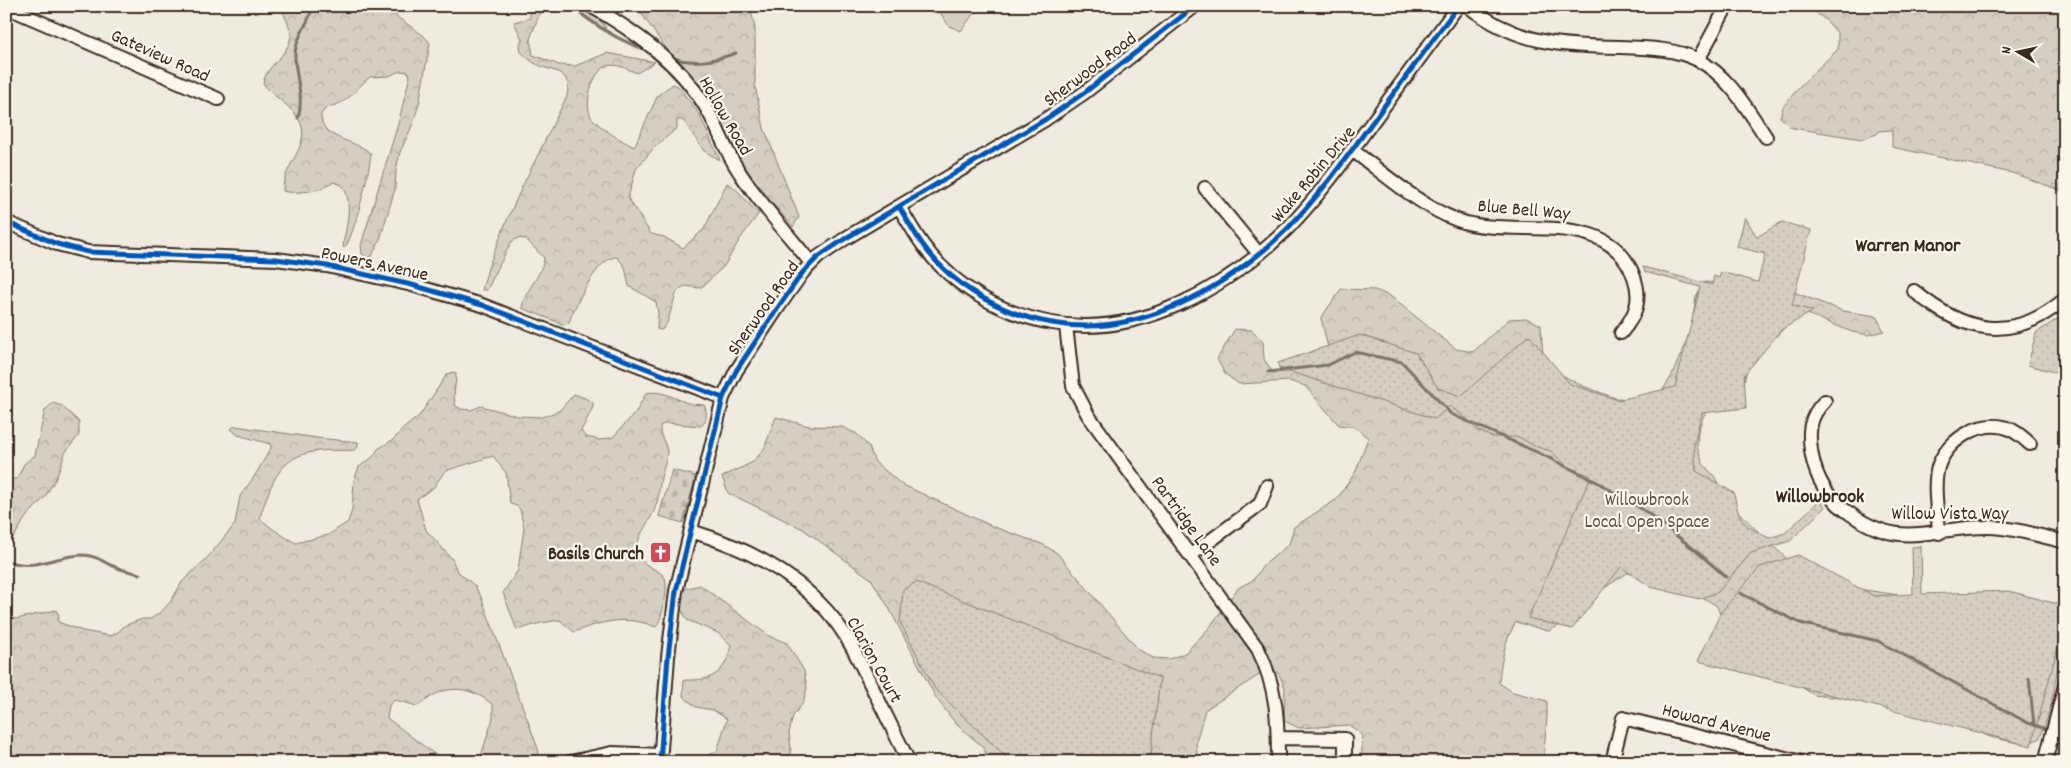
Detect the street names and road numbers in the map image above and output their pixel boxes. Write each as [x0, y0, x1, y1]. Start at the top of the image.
street label: Gateview Road [106, 23, 213, 91]
street label: Sherwood Road [1039, 27, 1143, 115]
street label: Hollow Road [690, 72, 758, 162]
street label: Wake Robin Drive [1266, 121, 1363, 230]
street label: Blue Bell Way [1476, 194, 1571, 229]
street label: Powers Avenue [318, 241, 430, 290]
street label: Sherwood Road [722, 256, 808, 362]
street label: Partridge Lane [1143, 471, 1227, 573]
street label: Willow Vista Way [1892, 502, 2009, 529]
street label: Clarion Court [838, 613, 908, 709]
street label: Howard Avenue [1659, 698, 1774, 751]

